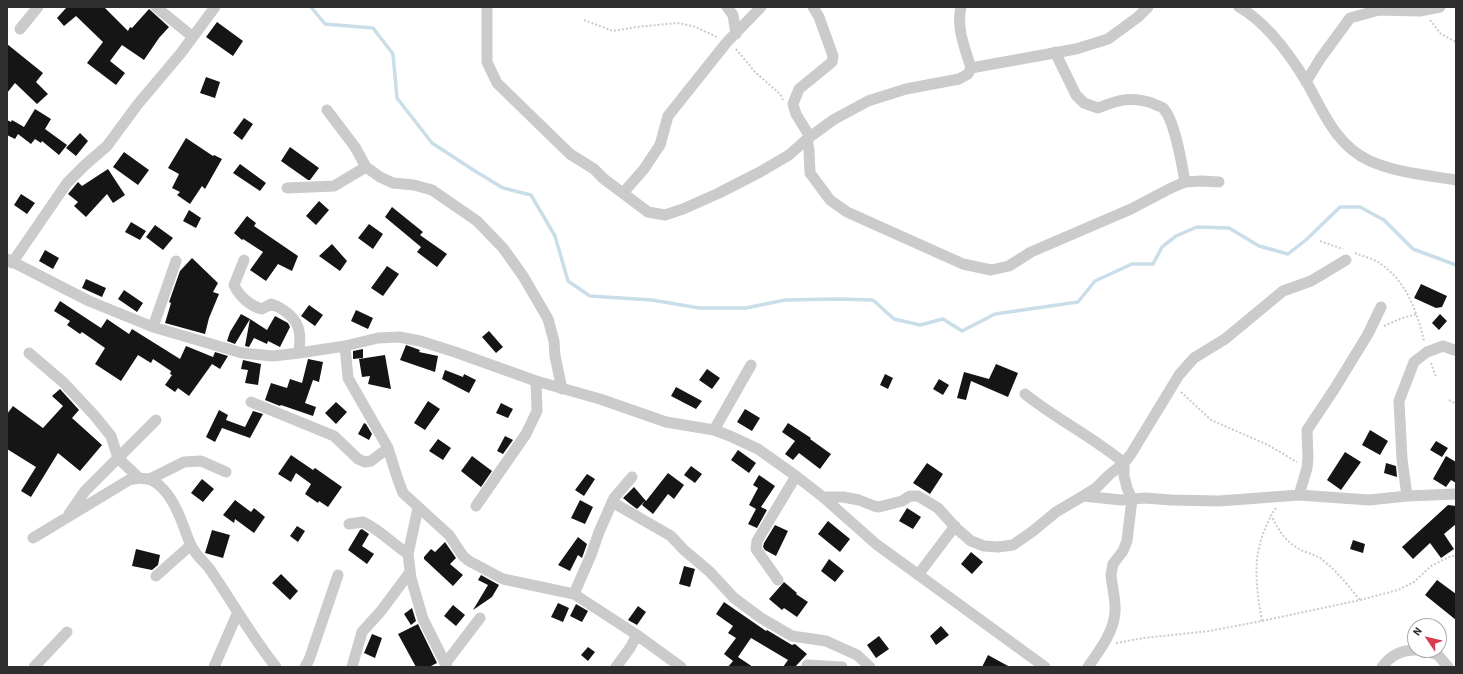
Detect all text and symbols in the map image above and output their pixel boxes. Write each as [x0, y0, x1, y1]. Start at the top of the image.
north arrow [1407, 618, 1447, 658]
text: N [1409, 624, 1426, 639]

